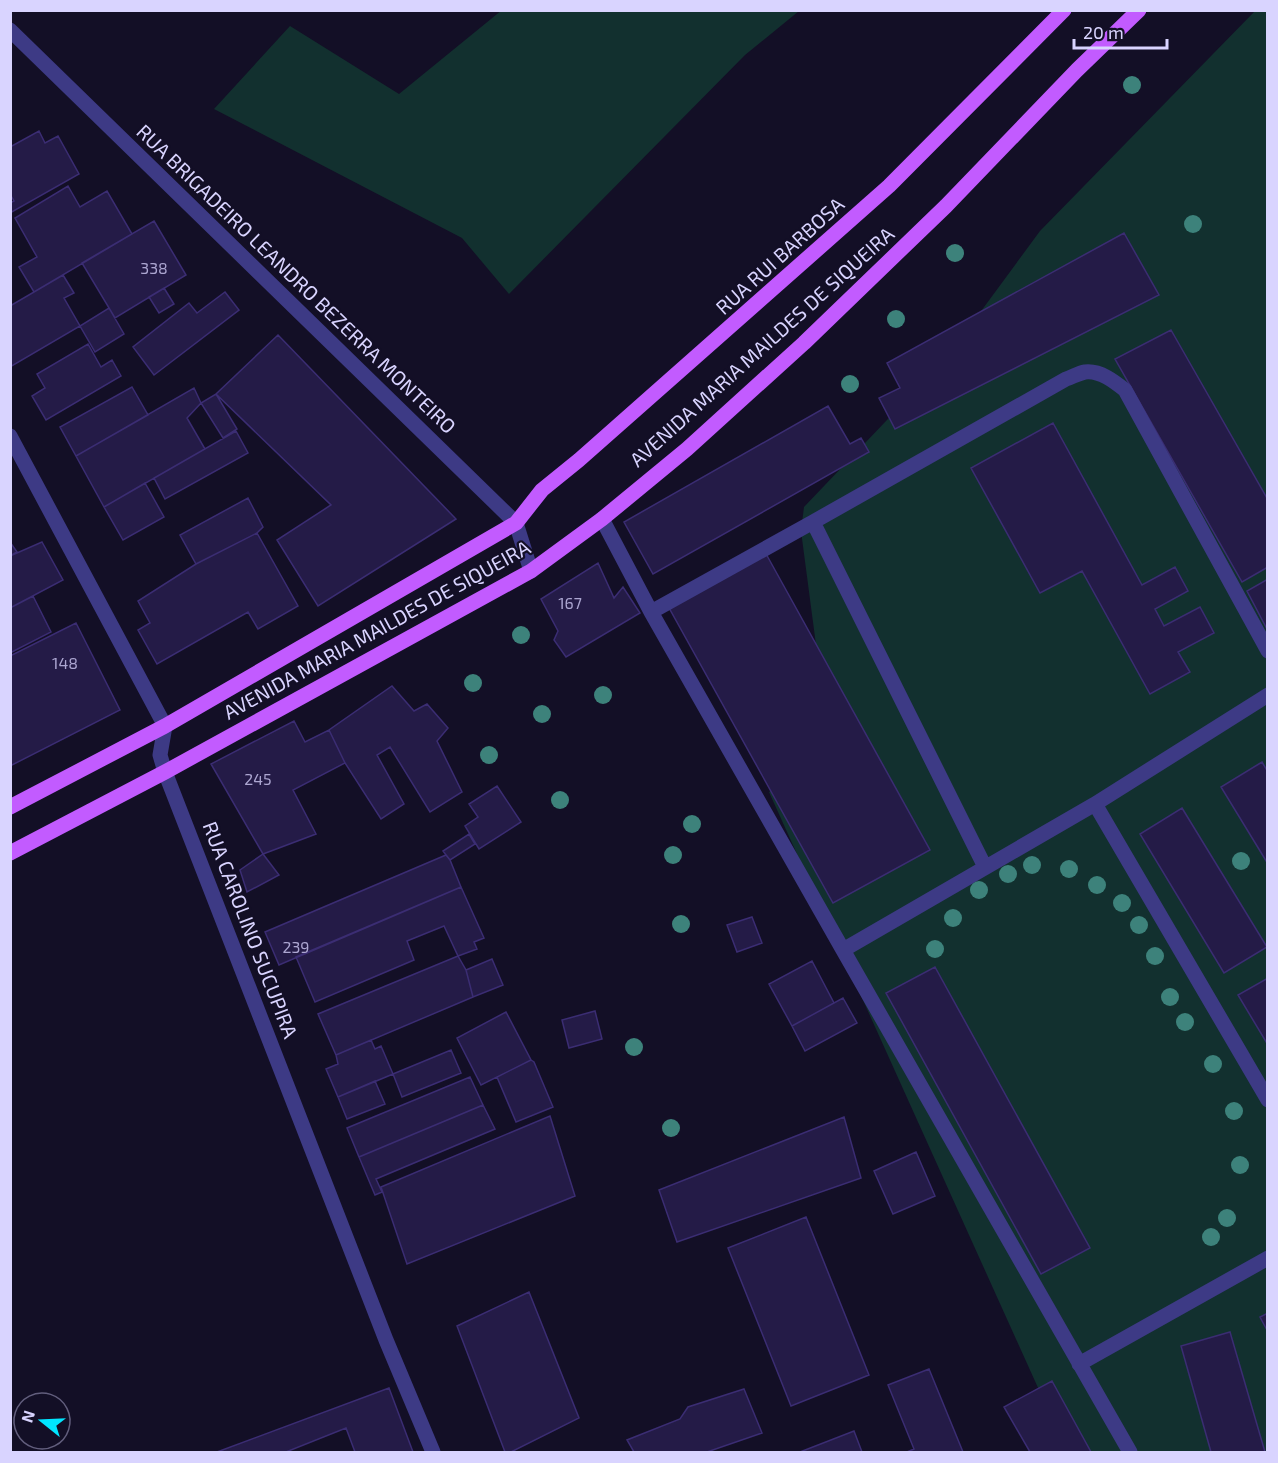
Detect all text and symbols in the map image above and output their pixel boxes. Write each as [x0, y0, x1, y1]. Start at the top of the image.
scale bar [1074, 12, 1167, 50]
text: 20 m [1083, 21, 1124, 43]
street label: RUA BRIGADEIRO LEANDRO BEZERRA MONTEIRO [132, 119, 461, 438]
street label: RUA RUI BARBOSA [710, 191, 849, 319]
street label: AVENIDA MARIA MAILDES DE SIQUEIRA [624, 221, 899, 471]
house number: 338 [140, 258, 168, 277]
street label: AVENIDA MARIA MAILDES DE SIQUEIRA [219, 534, 535, 724]
house number: 167 [558, 593, 582, 612]
house number: 148 [52, 653, 78, 672]
house number: 245 [244, 769, 272, 788]
street label: RUA CAROLINO SUCUPIRA [198, 818, 304, 1042]
house number: 239 [282, 937, 310, 956]
north arrow [12, 1391, 72, 1451]
text: N [16, 1408, 38, 1425]

